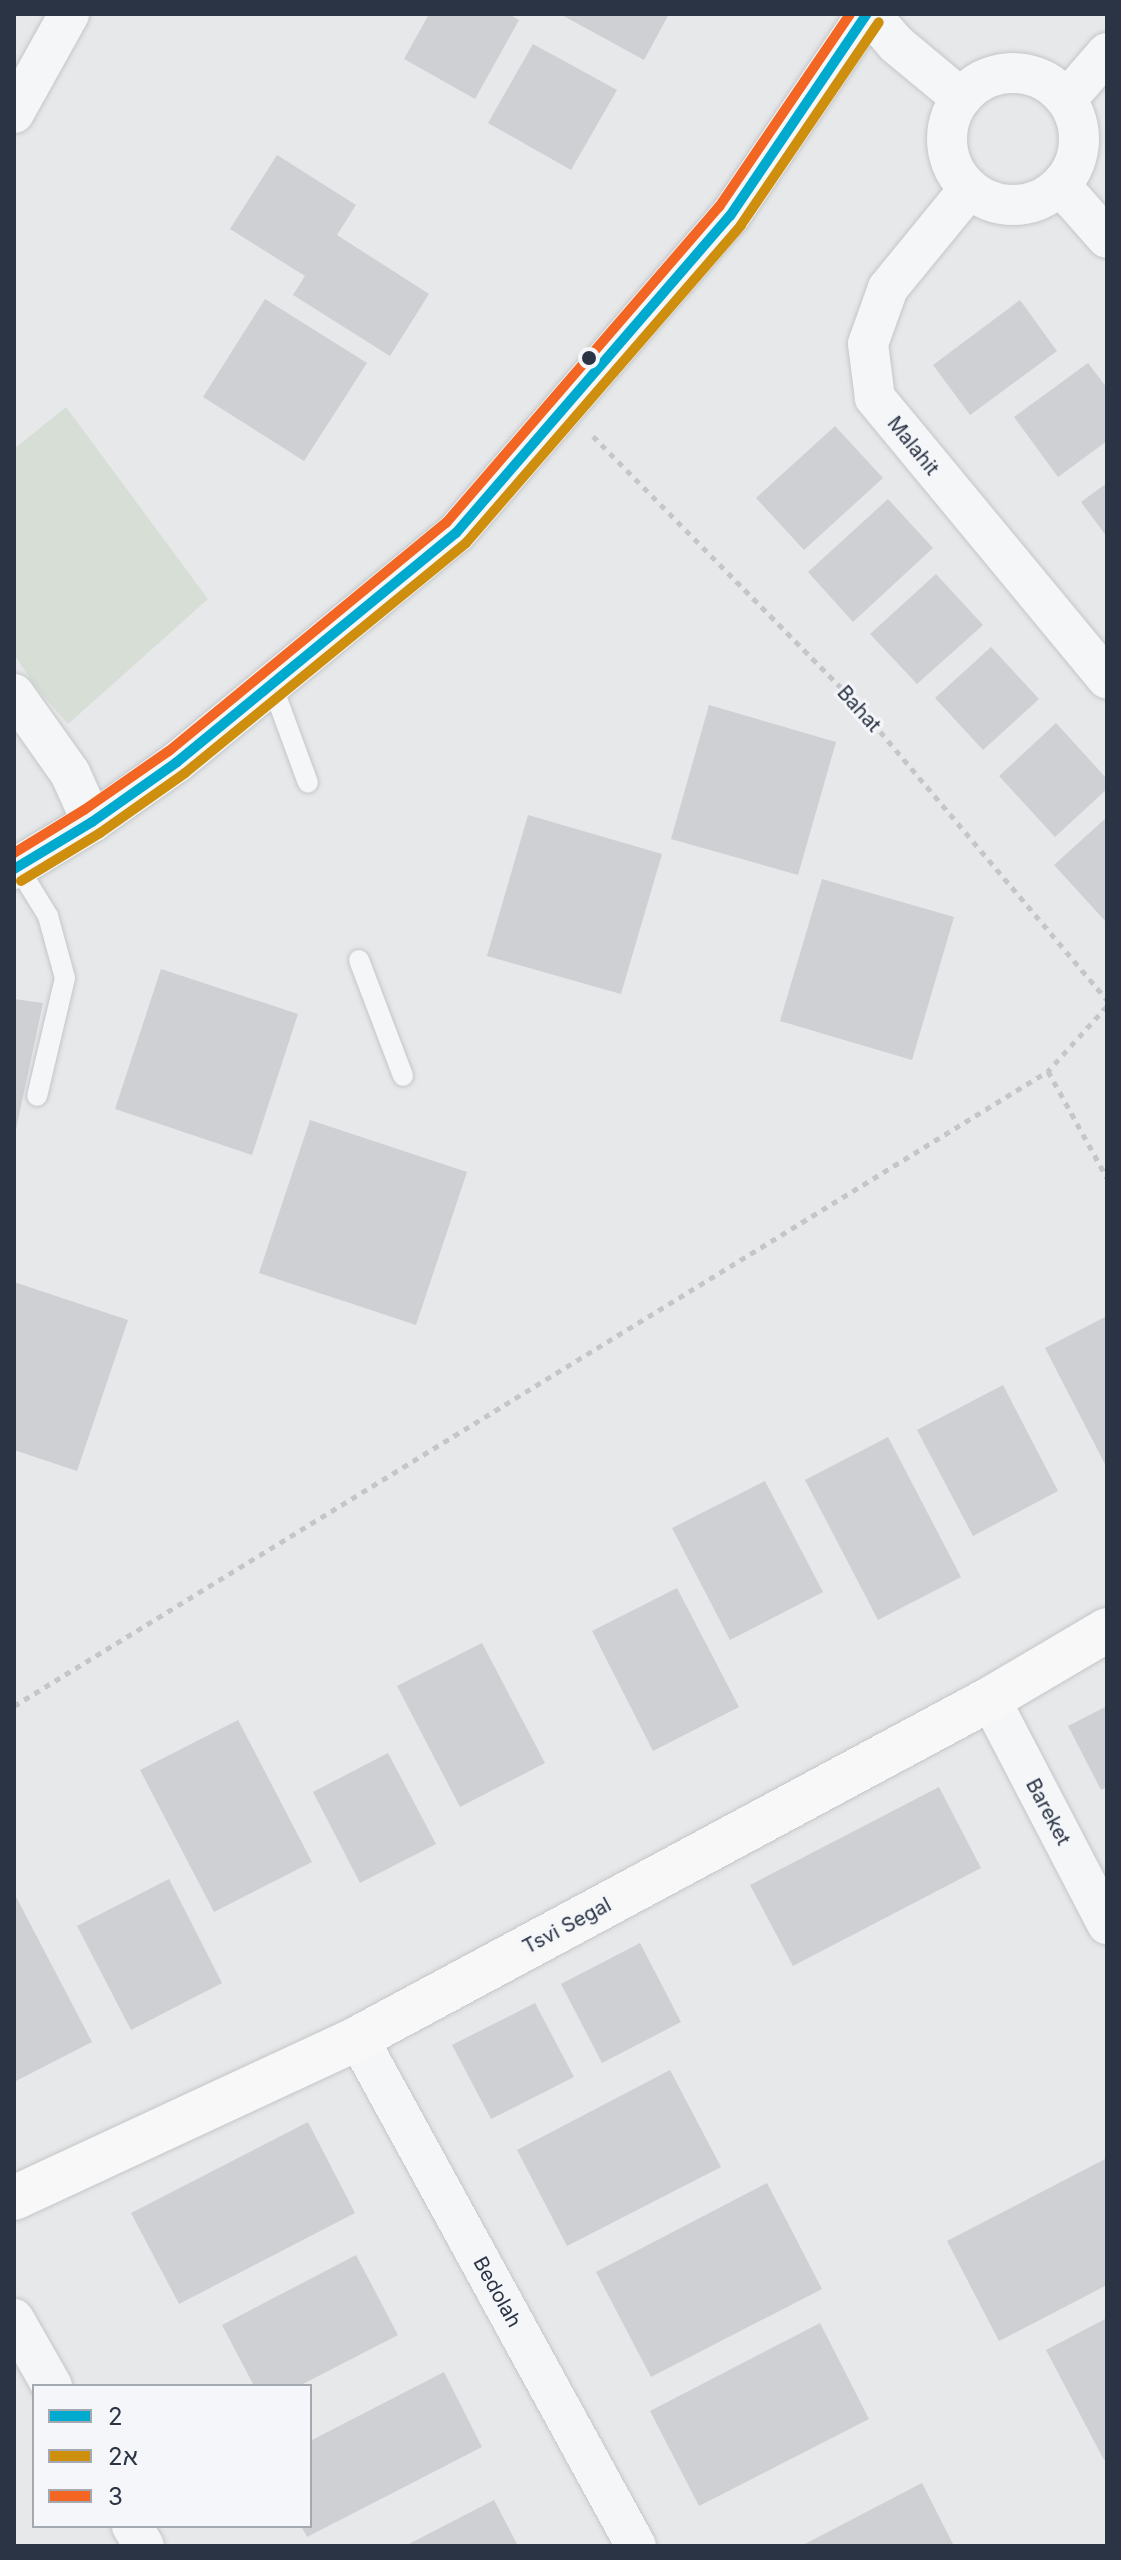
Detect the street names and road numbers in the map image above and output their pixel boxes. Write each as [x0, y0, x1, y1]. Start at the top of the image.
street label: Malahit [882, 412, 944, 480]
street label: Bahat [832, 681, 886, 737]
street label: Bareket [1021, 1775, 1075, 1849]
street label: Tsvi Segal [519, 1893, 615, 1959]
street label: Bedolah [468, 2253, 526, 2331]

